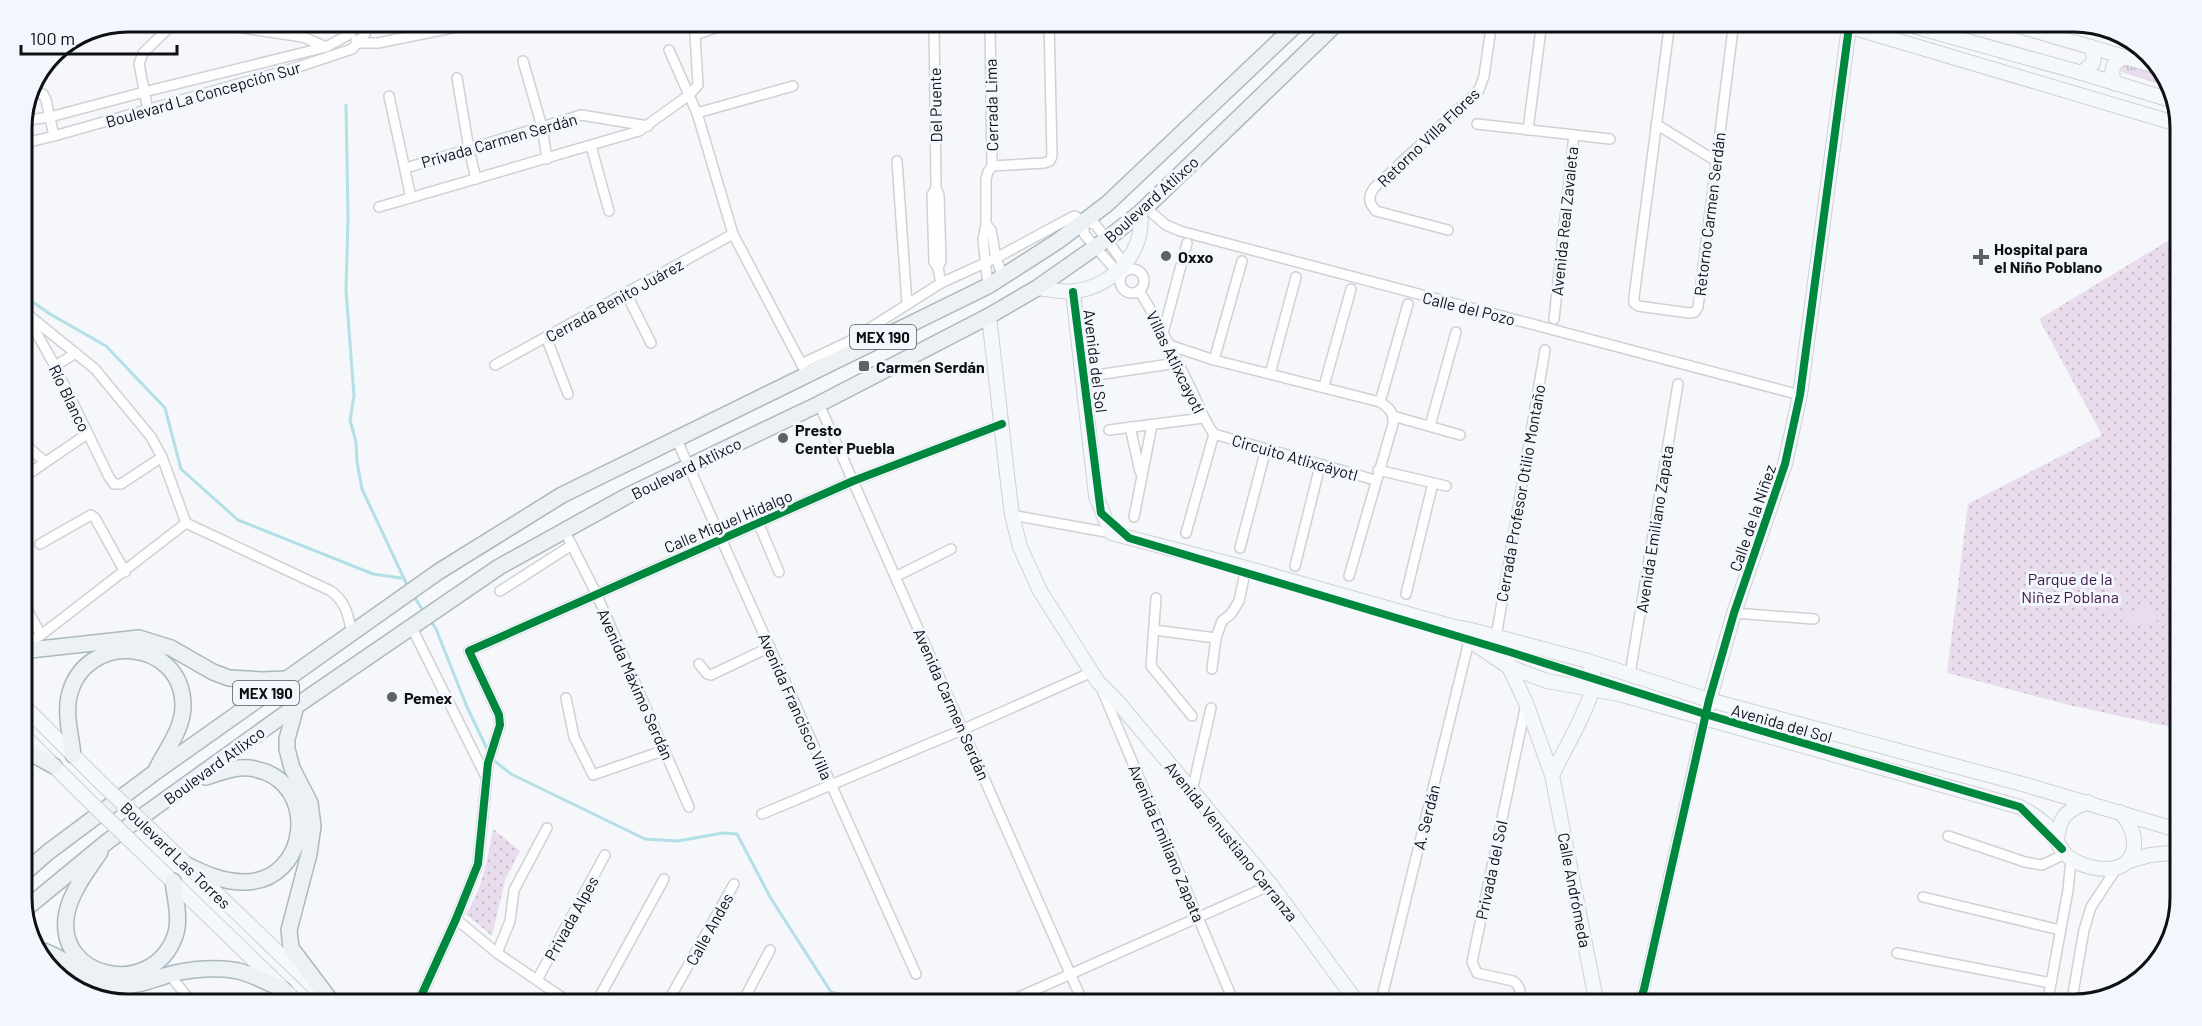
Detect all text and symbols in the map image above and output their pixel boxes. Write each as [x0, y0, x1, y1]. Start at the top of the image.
scale bar [21, 18, 177, 56]
text: 100 m [30, 27, 75, 49]
street label: Boulevard La Concepción Sur [103, 57, 303, 131]
street label: Cerrada Lima [981, 58, 1001, 152]
street label: Del Puente [925, 68, 945, 142]
street label: Retorno Villa Flores [1373, 84, 1483, 190]
street label: Privada Carmen Serdán [419, 109, 579, 171]
street label: Retorno Carmen Serdán [1690, 131, 1728, 297]
street label: Avenida Real Zavaleta [1547, 146, 1581, 296]
street label: Boulevard Atlixco [1100, 152, 1202, 246]
place label: Hospital para el Niño Poblano [1994, 239, 2103, 276]
place label: Oxxo [1178, 247, 1214, 266]
marker: Hospital para el Niño Poblano [1972, 248, 1990, 266]
marker: Oxxo [1159, 249, 1173, 263]
street label: Cerrada Benito Juárez [542, 254, 686, 346]
street label: Calle del Pozo [1421, 287, 1517, 329]
street label: Avenida del Sol [1080, 308, 1112, 414]
street label: Villas Atlixcayotl [1143, 308, 1209, 416]
road number: MEX 190 [850, 325, 916, 349]
place label: Carmen Serdán [876, 357, 985, 376]
marker: Carmen Serdán [857, 359, 871, 373]
street label: Río Blanco [46, 361, 94, 435]
street label: Cerrada Profesor Otilio Montaño [1492, 383, 1548, 603]
place label: Presto Center Puebla [795, 420, 895, 457]
street label: Circuito Atlixcáyotl [1230, 430, 1360, 484]
marker: Presto Center Puebla [776, 431, 790, 445]
street label: Boulevard Atlixco [628, 433, 744, 503]
street label: Avenida Emiliano Zapata [1631, 444, 1677, 614]
street label: Calle de la Niñez [1725, 462, 1779, 574]
street label: Calle Miguel Hidalgo [661, 485, 795, 557]
park label: Parque de la Niñez Poblana [2021, 569, 2119, 606]
street label: Avenida Máximo Serdán [594, 605, 678, 763]
street label: Avenida Carmen Serdán [910, 625, 994, 783]
street label: Avenida Francisco Villa [755, 630, 837, 782]
road number: MEX 190 [233, 681, 299, 705]
place label: Pemex [404, 688, 452, 707]
marker: Pemex [385, 690, 399, 704]
street label: Avenida del Sol [1729, 700, 1835, 746]
street label: Boulevard Atlixco [160, 722, 268, 808]
street label: Avenida Venustiano Carranza [1162, 757, 1302, 925]
street label: Avenida Emiliano Zapata [1125, 761, 1209, 925]
street label: A. Serdán [1409, 782, 1443, 852]
street label: Boulevard Las Torres [117, 798, 235, 912]
street label: Privada del Sol [1471, 819, 1511, 921]
street label: Calle Andrómeda [1555, 831, 1595, 949]
street label: Privada Alpes [540, 873, 602, 963]
street label: Calle Andes [681, 889, 737, 969]

